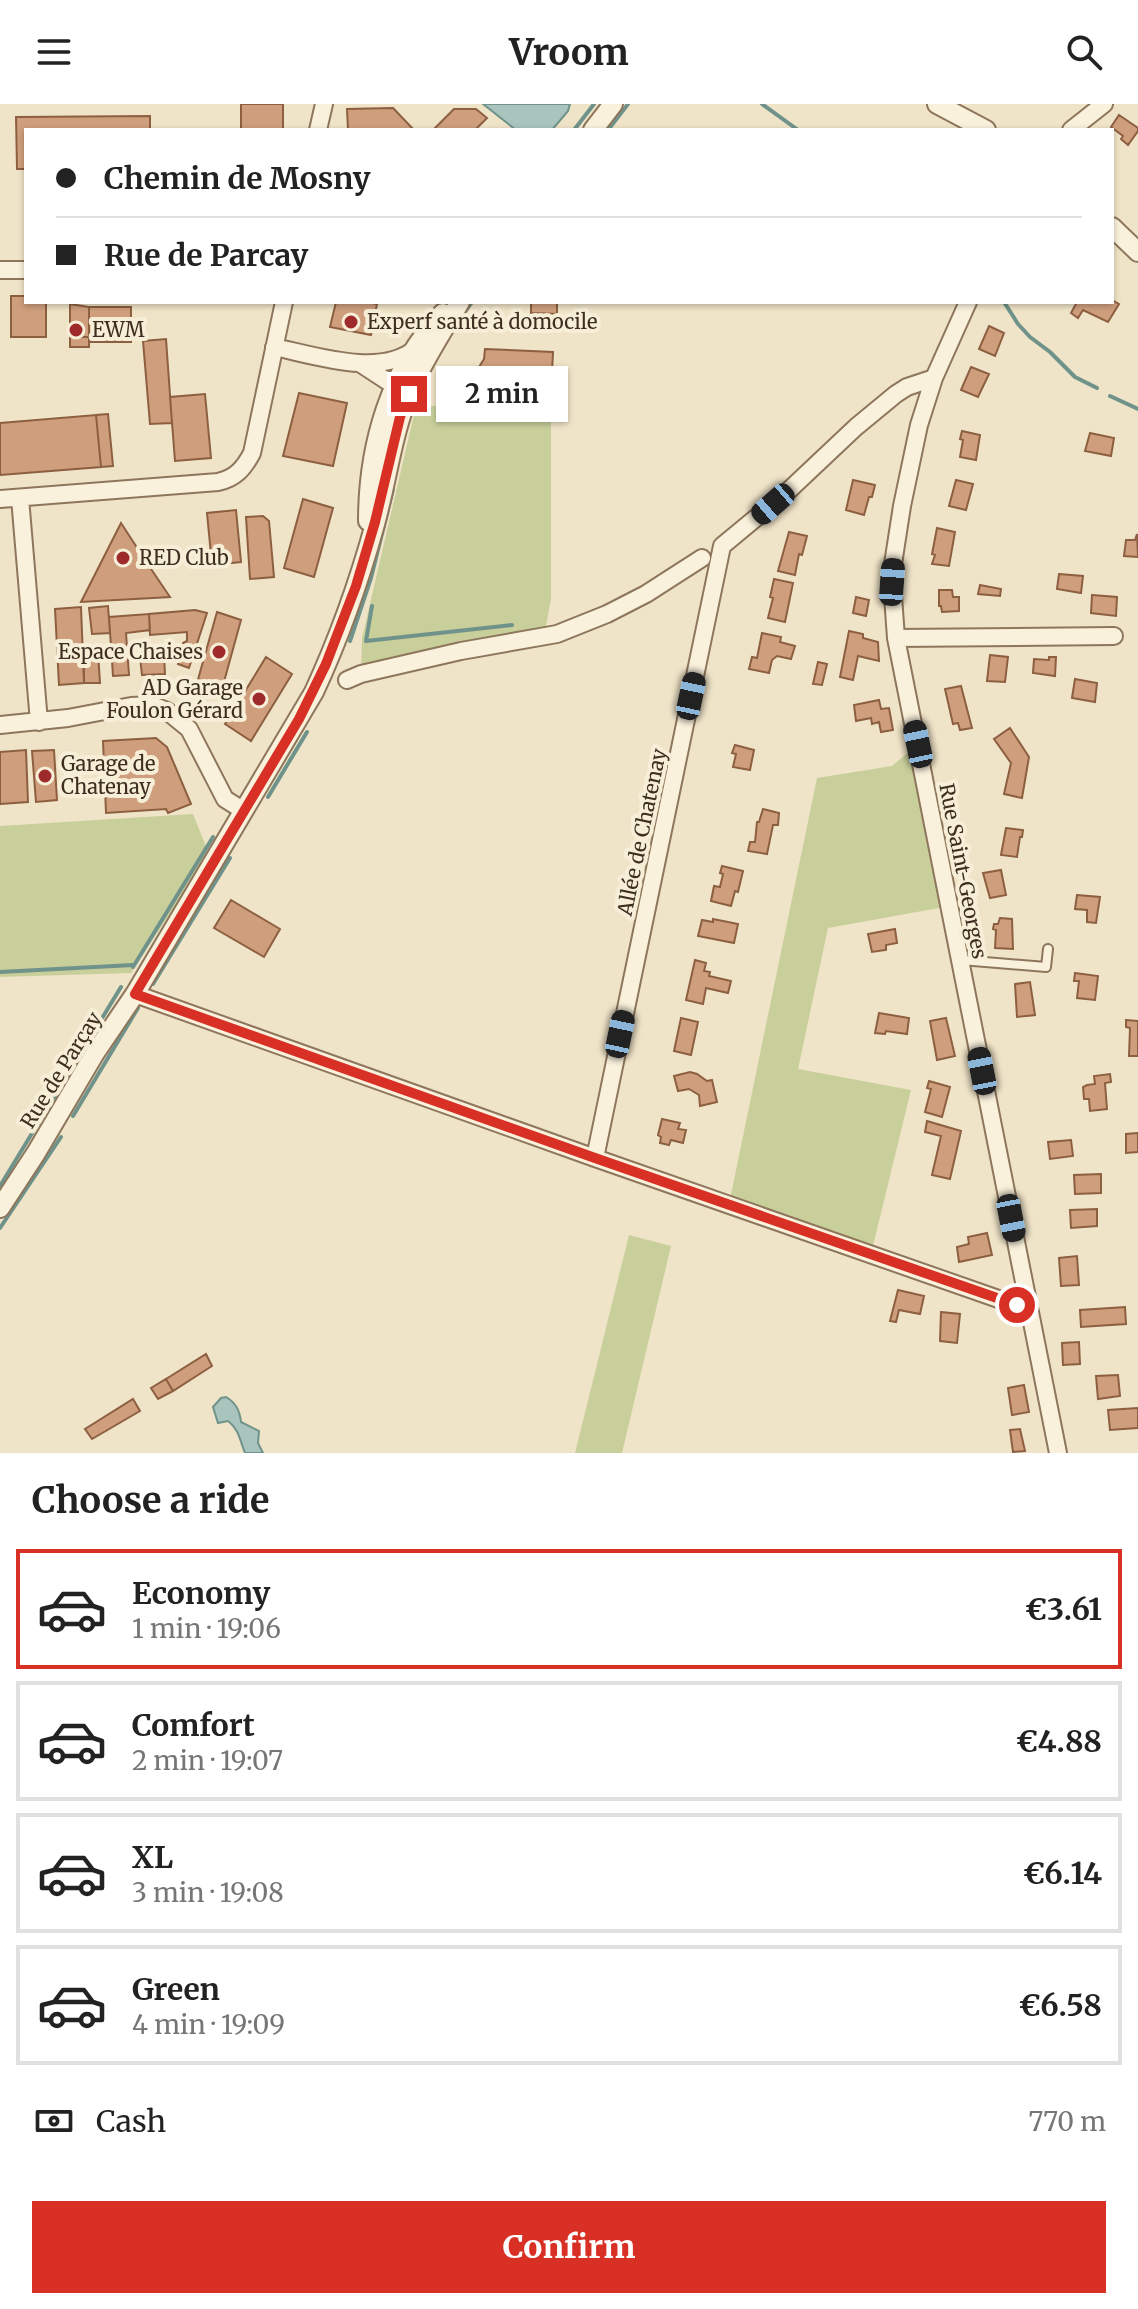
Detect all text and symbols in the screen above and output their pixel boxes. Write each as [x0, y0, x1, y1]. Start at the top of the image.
icon: menu [32, 30, 76, 74]
text: Vroom [509, 30, 629, 75]
icon: search [1062, 30, 1106, 74]
text: Chemin de Mosny [104, 159, 371, 197]
text: Rue de Parcay [104, 236, 308, 274]
place label: Experf santé à domocile [367, 309, 597, 334]
marker: Experf santé à domocile [342, 313, 360, 331]
place label: EWM [92, 317, 145, 342]
marker: EWM [67, 321, 85, 339]
callout: 2 min [437, 366, 569, 422]
route end [391, 376, 427, 412]
text: 2 min [465, 377, 539, 410]
car [747, 479, 799, 529]
place label: RED Club [139, 545, 229, 570]
marker: RED Club [114, 549, 132, 567]
car [878, 557, 906, 607]
place label: Espace Chaises [58, 639, 203, 664]
marker: Espace Chaises [210, 643, 228, 661]
car [674, 670, 708, 722]
place label: AD Garage Foulon Gérard [106, 675, 243, 723]
marker: AD Garage Foulon Gérard [250, 690, 268, 708]
car [901, 718, 935, 770]
street label: Allée de Chatenay [611, 746, 671, 919]
place label: Garage de Chatenay [61, 751, 155, 799]
marker: Garage de Chatenay [36, 767, 54, 785]
street label: Rue Saint-Georges [934, 781, 993, 961]
street label: Rue de Parçay [15, 1007, 106, 1133]
car [603, 1008, 637, 1060]
car [966, 1045, 998, 1097]
car [995, 1192, 1027, 1244]
route start [999, 1287, 1035, 1323]
text: Choose a ride [32, 1478, 269, 1523]
icon: car [36, 1573, 108, 1645]
text: Economy [132, 1574, 270, 1612]
text: €3.61 [1025, 1590, 1102, 1628]
text: 1 min · 19:06 [132, 1612, 281, 1645]
icon: car [36, 1705, 108, 1777]
text: Comfort [132, 1706, 255, 1744]
text: €4.88 [1016, 1722, 1102, 1760]
text: 2 min · 19:07 [132, 1744, 283, 1777]
icon: car [36, 1837, 108, 1909]
text: XL [132, 1838, 173, 1876]
text: €6.14 [1023, 1854, 1102, 1892]
text: 3 min · 19:08 [132, 1876, 284, 1909]
icon: car [36, 1969, 108, 2041]
text: Green [132, 1970, 220, 2008]
text: €6.58 [1018, 1986, 1102, 2024]
text: 4 min · 19:09 [132, 2008, 285, 2041]
icon: cash [32, 2099, 76, 2143]
text: Cash [96, 2102, 166, 2140]
text: 770 m [1028, 2105, 1106, 2138]
button: Confirm [32, 2201, 1106, 2293]

